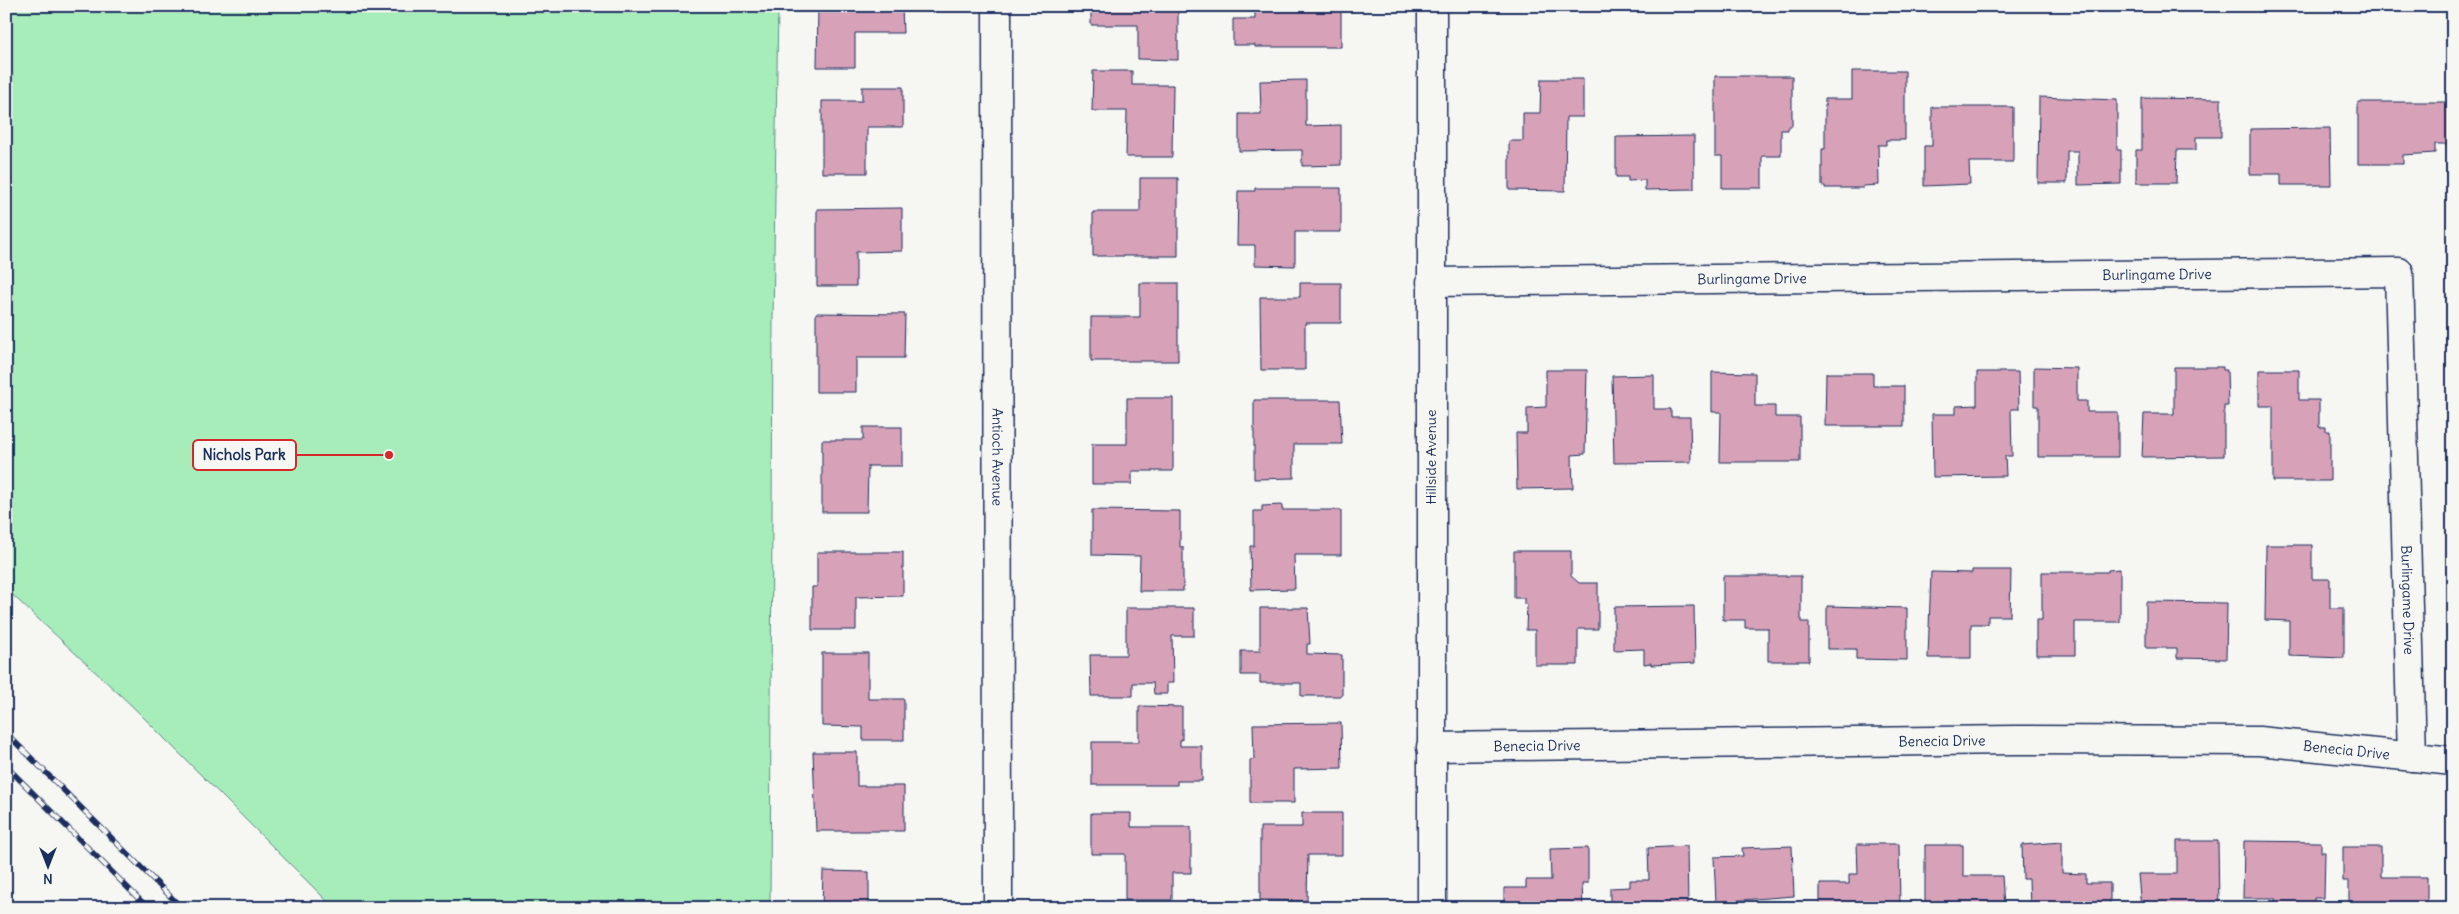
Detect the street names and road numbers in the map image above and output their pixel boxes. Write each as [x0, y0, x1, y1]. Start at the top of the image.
street label: Burlingame Drive [2102, 265, 2212, 284]
street label: Burlingame Drive [1697, 269, 1807, 288]
street label: Antioch Avenue [988, 408, 1007, 506]
street label: Hillside Avenue [1422, 410, 1440, 504]
street label: Burlingame Drive [2397, 545, 2418, 655]
street label: Benecia Drive [1898, 731, 1986, 750]
street label: Benecia Drive [1493, 736, 1581, 755]
street label: Benecia Drive [2302, 737, 2391, 763]

